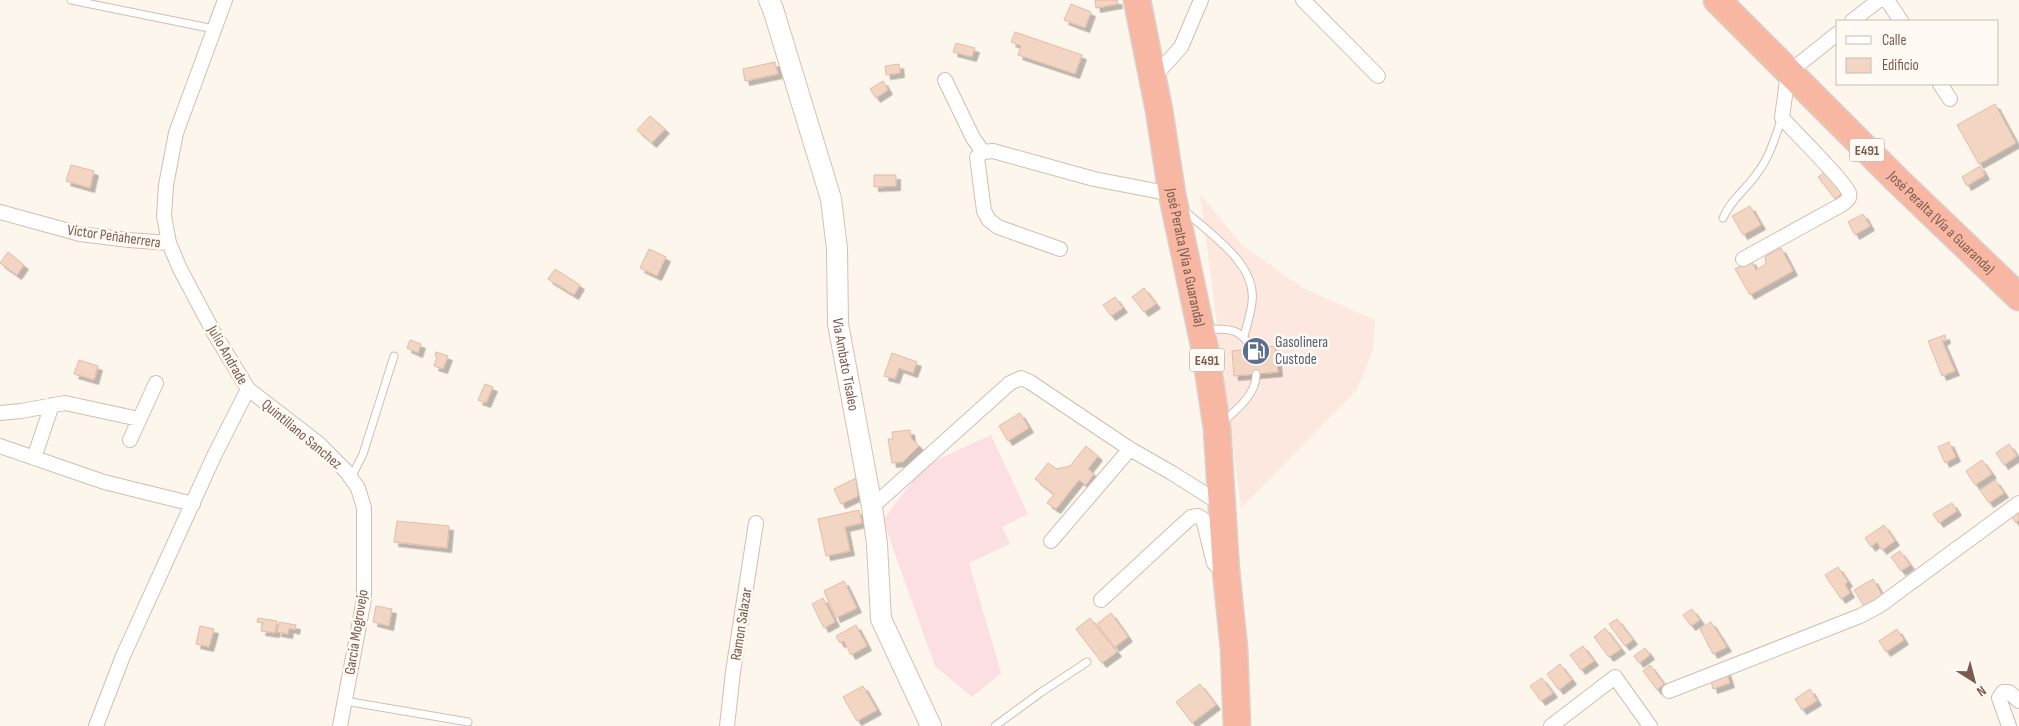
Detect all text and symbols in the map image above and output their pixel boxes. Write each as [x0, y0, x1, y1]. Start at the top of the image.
legend [1836, 20, 1999, 85]
text: Calle [1882, 31, 1906, 50]
text: Edificio [1882, 56, 1919, 75]
road number: E491 [1850, 138, 1884, 162]
street label: José Peralta (Vía a Guaranda) [1883, 166, 1999, 279]
street label: José Peralta (Vía a Guaranda) [1161, 186, 1209, 329]
street label: Víctor Peñaherrera [66, 221, 162, 252]
street label: Via Ambato Tisaleo [828, 318, 863, 413]
street label: Julio Andrade [202, 321, 252, 388]
place label: Gasolinera Custode [1275, 333, 1328, 369]
fuel station icon: Gasolinera Custode [1241, 336, 1271, 366]
road number: E491 [1190, 348, 1224, 372]
street label: Quintiliano Sanchez [257, 395, 346, 474]
street label: Ramon Salazar [726, 586, 757, 662]
street label: Garcia Mogrovejo [340, 588, 373, 676]
north arrow [1949, 656, 1999, 706]
text: N [1973, 682, 1989, 700]

